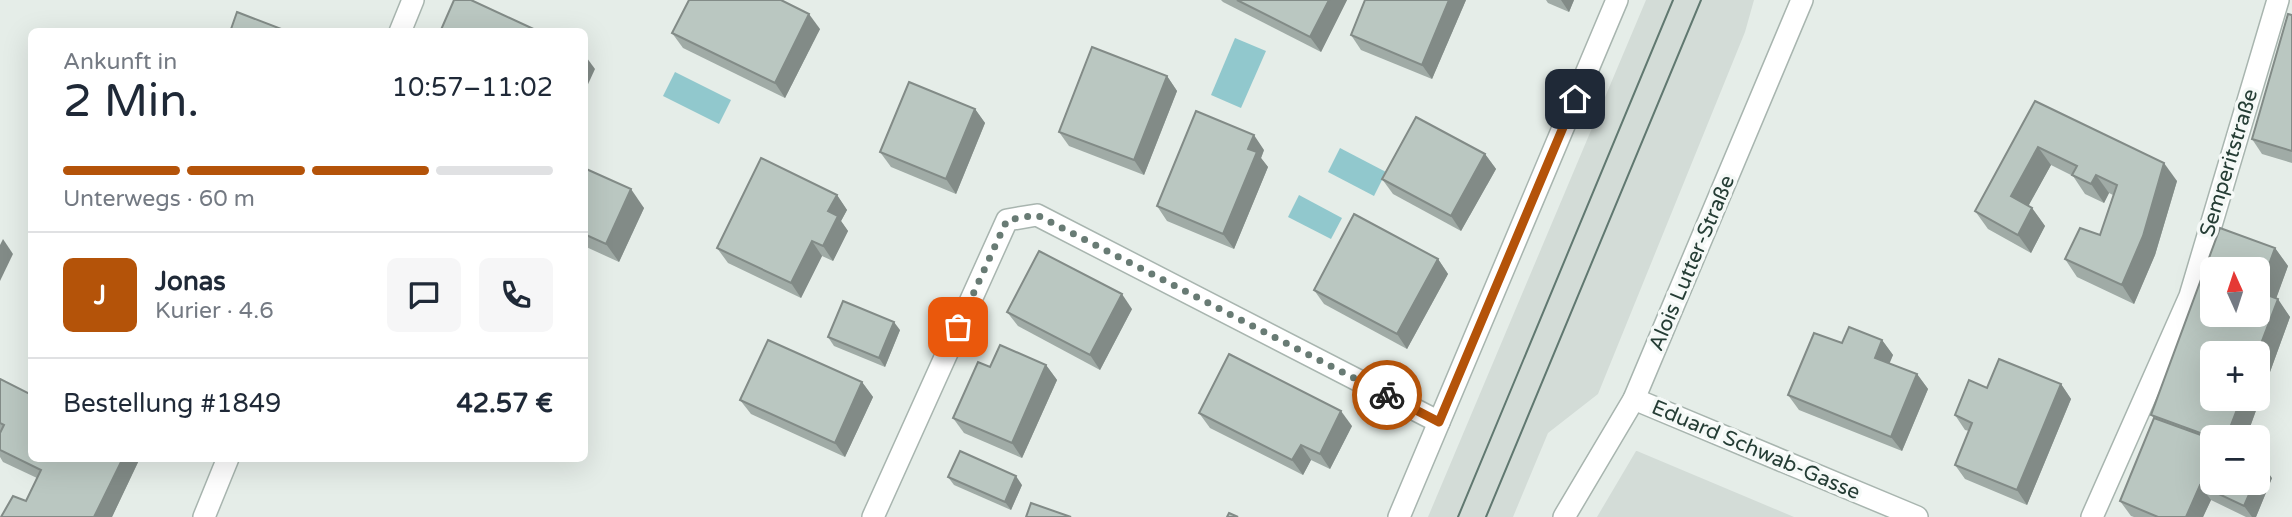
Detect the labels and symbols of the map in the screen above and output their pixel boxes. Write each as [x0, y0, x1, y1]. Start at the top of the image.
pin [1545, 69, 1605, 129]
street label: Semperitstraße [2195, 86, 2263, 240]
street label: Alois Lutter-Straße [1644, 171, 1740, 354]
north arrow [2200, 257, 2270, 327]
pin [928, 297, 988, 357]
courier [1352, 360, 1422, 430]
street label: Eduard Schwab-Gasse [1648, 395, 1864, 505]

